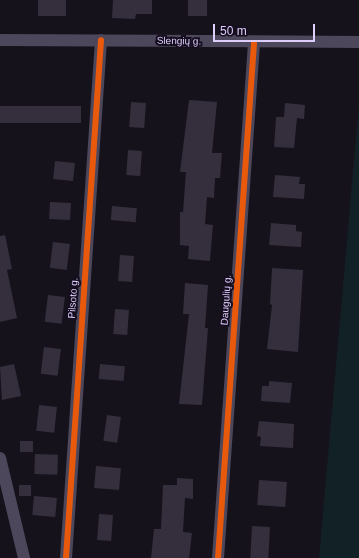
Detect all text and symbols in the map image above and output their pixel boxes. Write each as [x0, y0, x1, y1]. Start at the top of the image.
scale bar [215, 16, 317, 42]
text: 50 m [220, 24, 247, 38]
street label: Slengių g. [157, 35, 201, 47]
street label: Daugulių g. [218, 274, 234, 326]
street label: Pilsoto g. [66, 277, 80, 319]

